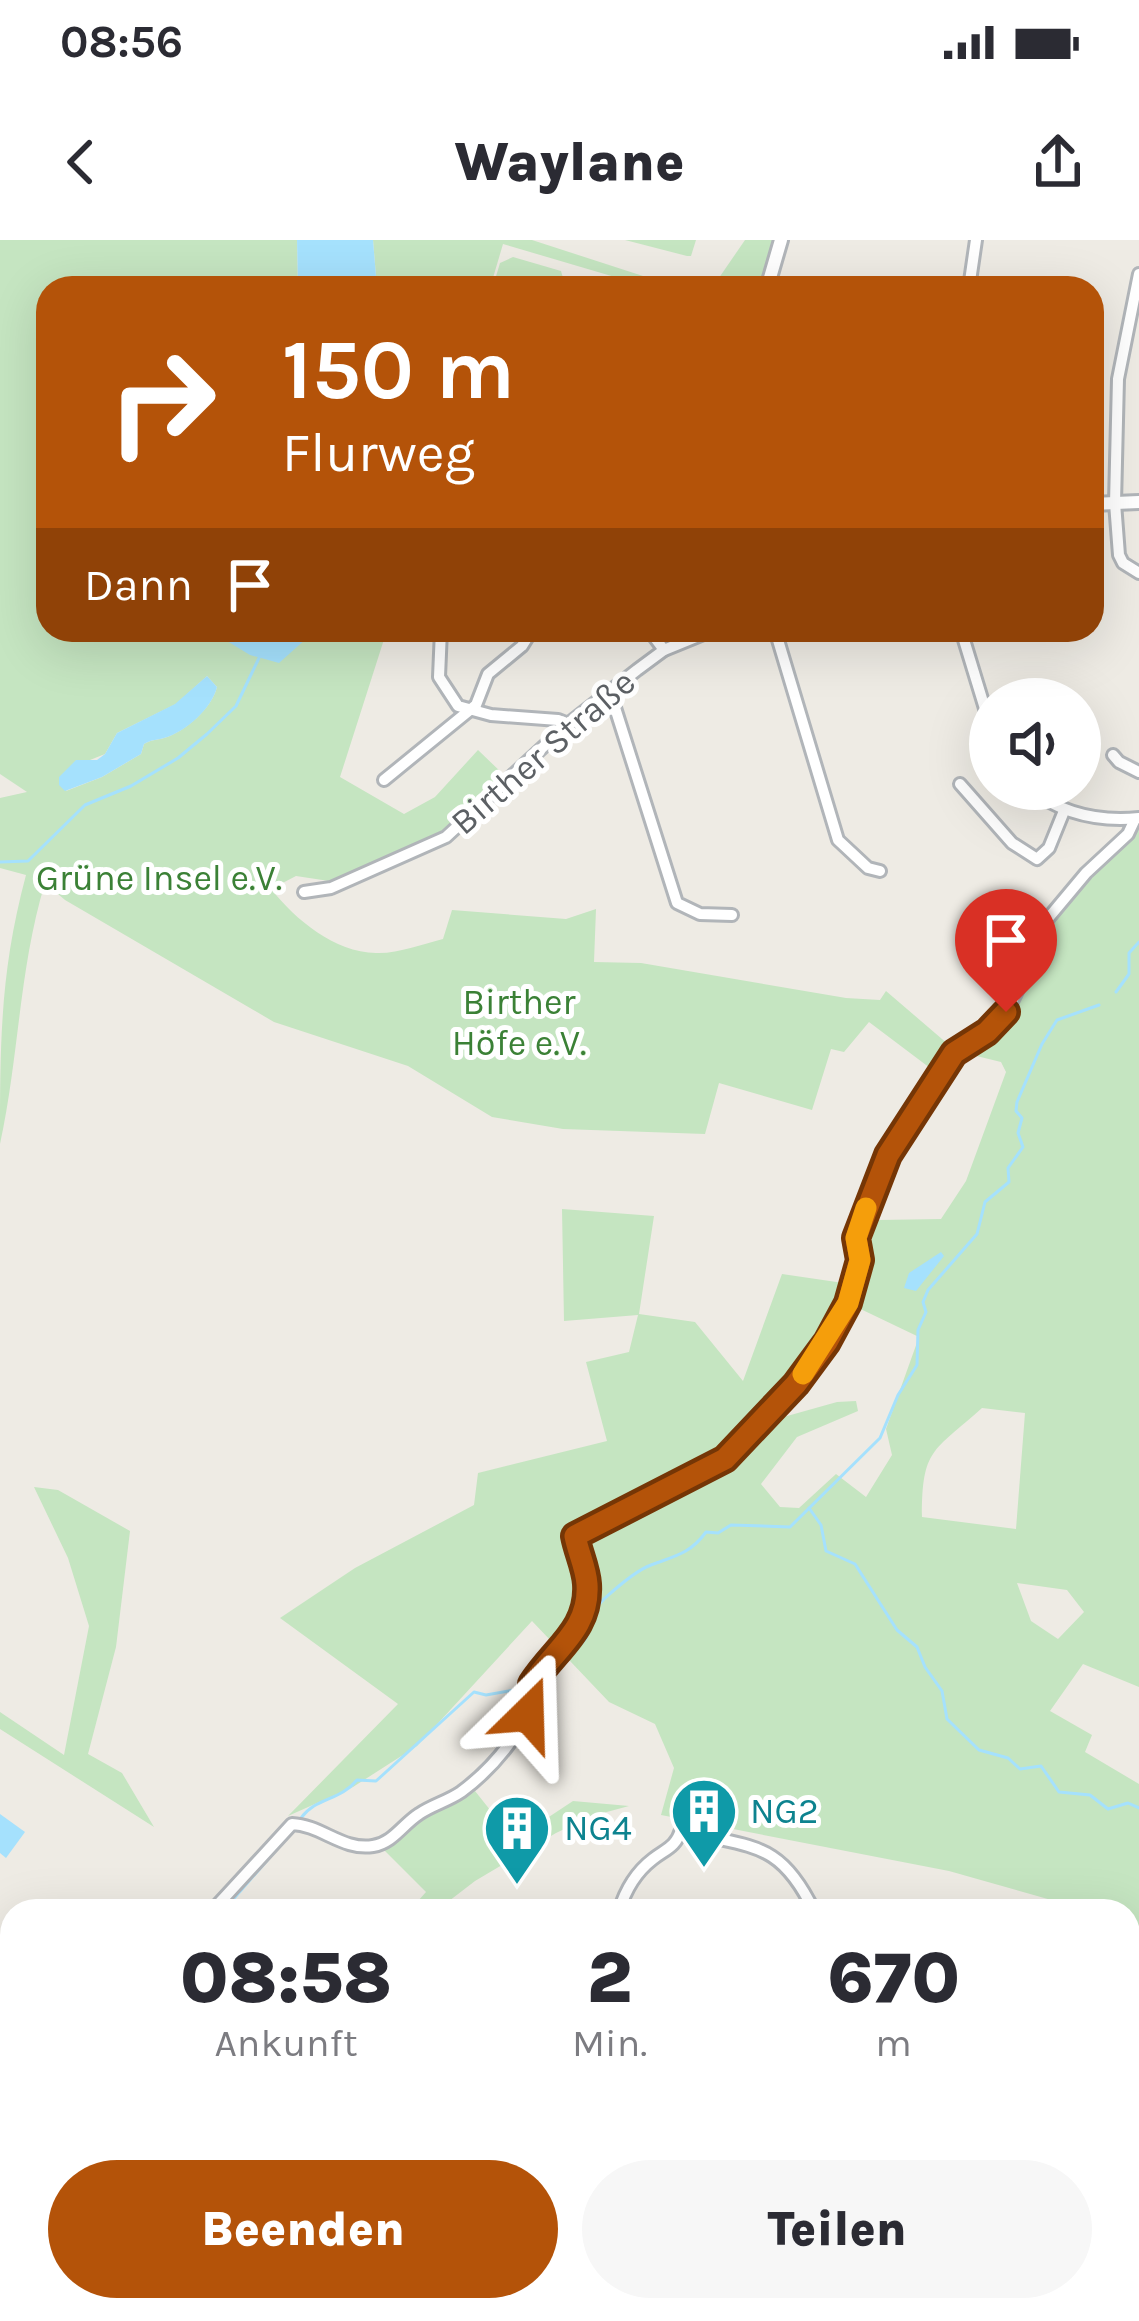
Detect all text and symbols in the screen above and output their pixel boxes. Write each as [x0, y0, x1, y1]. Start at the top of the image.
text: 08:56 [60, 16, 183, 68]
icon: back [48, 129, 114, 195]
icon: share [1025, 129, 1091, 195]
text: Waylane [454, 130, 685, 194]
text: 150 m [282, 321, 515, 419]
icon: right [84, 324, 240, 480]
text: Flurweg [282, 421, 475, 485]
icon: arrive [217, 552, 283, 618]
text: Dann [84, 559, 193, 611]
street label: Birther Straße [442, 661, 644, 843]
map controls [969, 678, 1101, 810]
button: sound [969, 678, 1101, 810]
park label: Grüne Insel e.V. [36, 857, 282, 899]
pin [955, 889, 1057, 1012]
icon: arrive [973, 907, 1039, 973]
park label: Birther Höfe e.V. [452, 981, 586, 1064]
position arrow [465, 1651, 591, 1777]
building icon: NG2 [669, 1776, 739, 1870]
place label: NG2 [750, 1790, 819, 1832]
building icon: NG4 [482, 1793, 552, 1887]
place label: NG4 [564, 1807, 632, 1849]
text: 08:58 [180, 1936, 392, 2020]
text: 2 [587, 1936, 632, 2020]
text: 670 [827, 1936, 960, 2020]
text: Ankunft [214, 2020, 358, 2066]
text: Min. [572, 2020, 647, 2066]
text: m [875, 2020, 912, 2066]
button: Beenden [48, 2160, 558, 2298]
button: Teilen [582, 2160, 1092, 2298]

